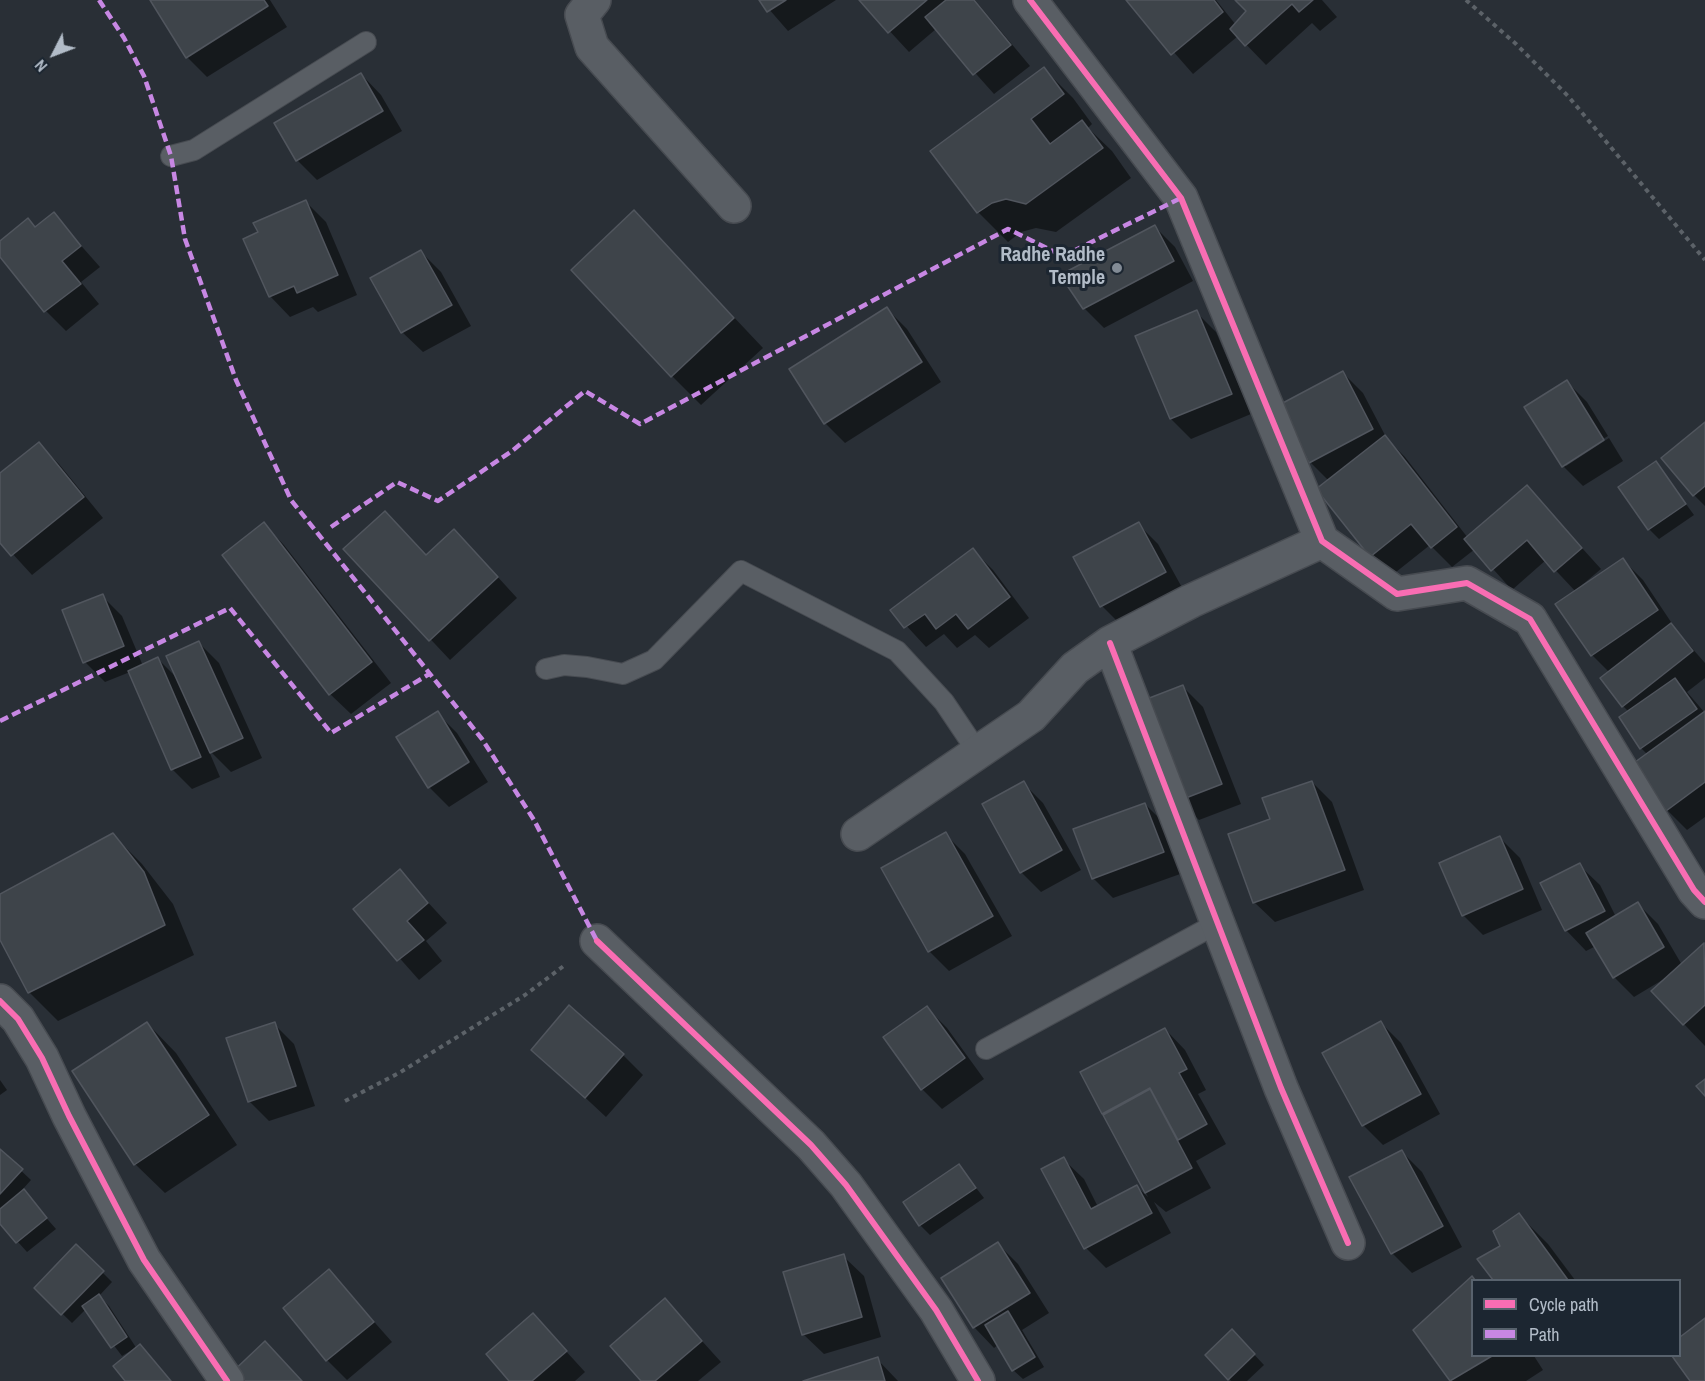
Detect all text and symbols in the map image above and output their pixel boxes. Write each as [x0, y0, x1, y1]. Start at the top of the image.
north arrow [24, 24, 84, 84]
text: N [29, 55, 52, 77]
place label: Radhe Radhe Temple [1000, 244, 1105, 291]
marker: Radhe Radhe Temple [1110, 261, 1124, 275]
legend [1471, 1279, 1681, 1357]
text: Cycle path [1529, 1292, 1599, 1317]
text: Path [1529, 1322, 1559, 1347]

